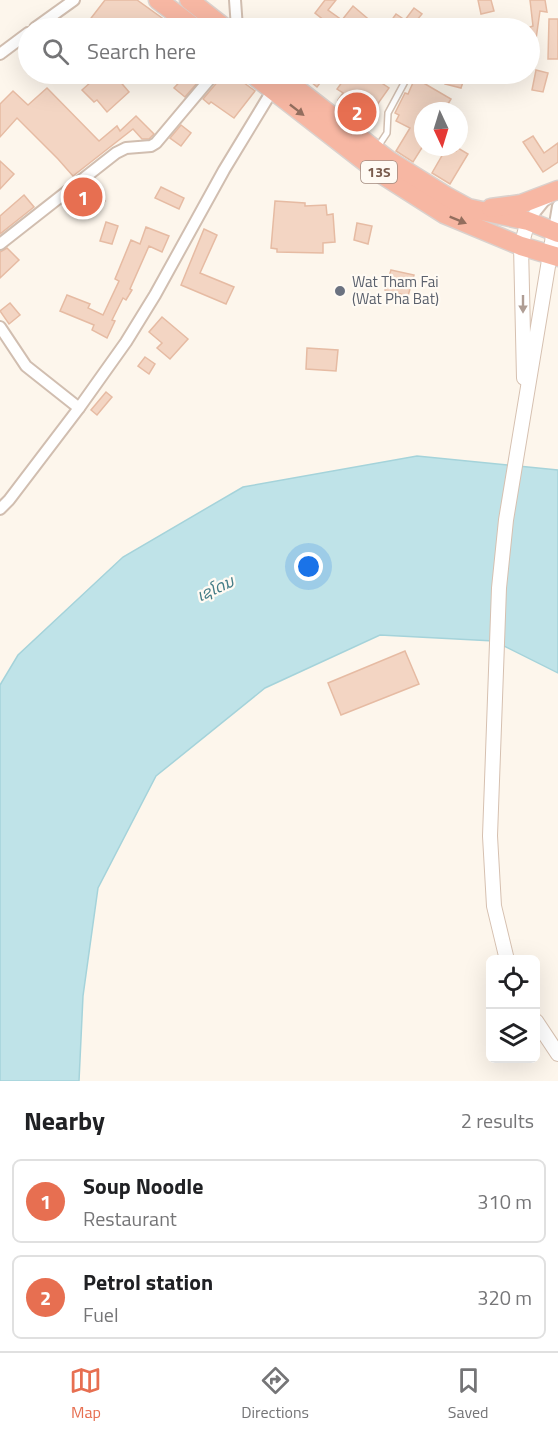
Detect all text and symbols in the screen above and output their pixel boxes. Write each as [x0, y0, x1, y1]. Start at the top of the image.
search box [18, 18, 540, 84]
text: Search here [87, 34, 196, 68]
icon: search [39, 35, 72, 68]
pin: 2 [338, 90, 376, 134]
north arrow [414, 102, 468, 156]
one-way arrow [290, 103, 305, 115]
road number: 13S [361, 161, 397, 183]
pin: 1 [64, 174, 103, 220]
one-way arrow [449, 215, 467, 225]
place label: Wat Tham Fai (Wat Pha Bat) [352, 270, 439, 310]
marker: Wat Tham Fai (Wat Pha Bat) [333, 284, 347, 298]
one-way arrow [518, 295, 528, 314]
your location [294, 552, 323, 581]
water label: ເຊໂດນ [192, 568, 239, 607]
map controls [486, 955, 540, 1063]
button: locate [486, 955, 540, 1009]
button: layers [486, 1009, 540, 1063]
text: Nearby [24, 1101, 105, 1140]
text: 2 results [461, 1105, 534, 1136]
text: Soup Noodle [83, 1169, 203, 1203]
text: 1 [40, 1186, 51, 1217]
text: 310 m [477, 1186, 532, 1217]
text: Restaurant [83, 1203, 177, 1234]
text: Petrol station [83, 1265, 213, 1299]
text: 2 [40, 1282, 51, 1313]
text: 320 m [477, 1282, 532, 1313]
text: Fuel [83, 1299, 119, 1330]
tab: Map [69, 1364, 102, 1424]
tab: Directions [241, 1364, 309, 1424]
tab: Saved [448, 1364, 489, 1424]

